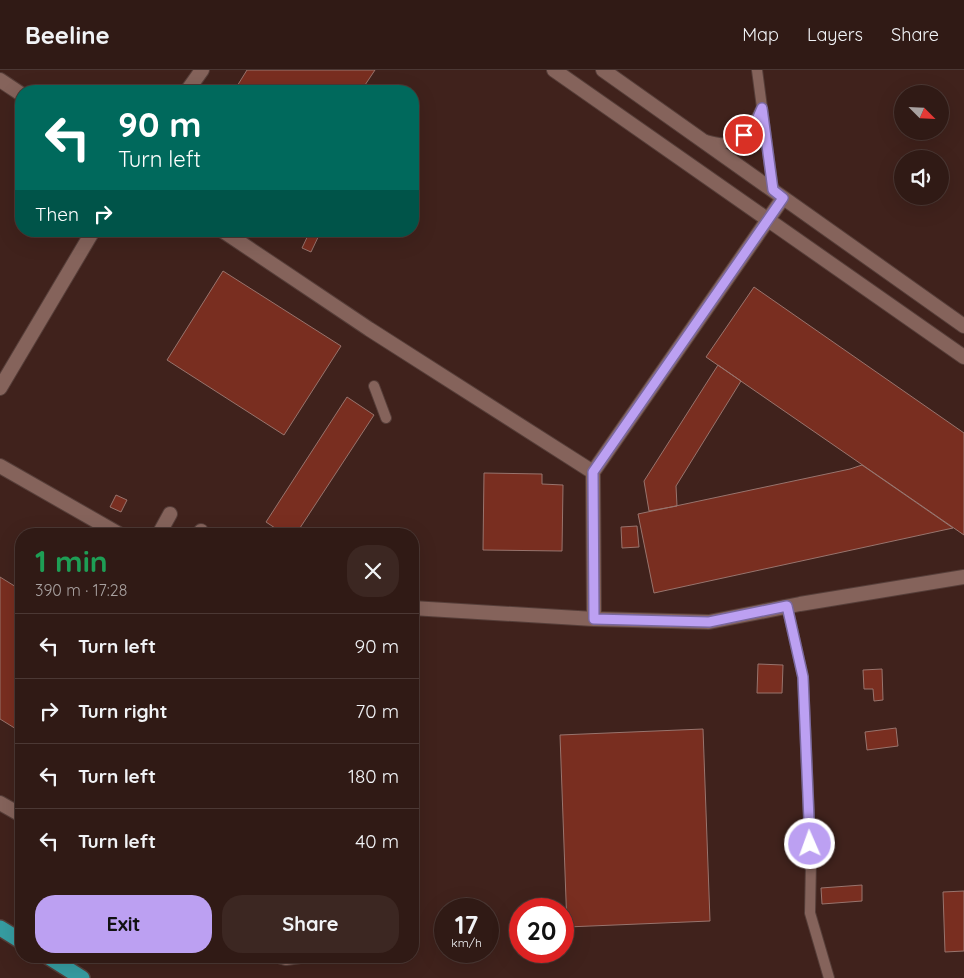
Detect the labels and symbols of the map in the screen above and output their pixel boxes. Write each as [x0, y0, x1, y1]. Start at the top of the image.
north arrow [894, 85, 949, 140]
pin [723, 114, 765, 156]
position arrow [783, 817, 835, 869]
speed limit sign: 20 [509, 898, 574, 963]

